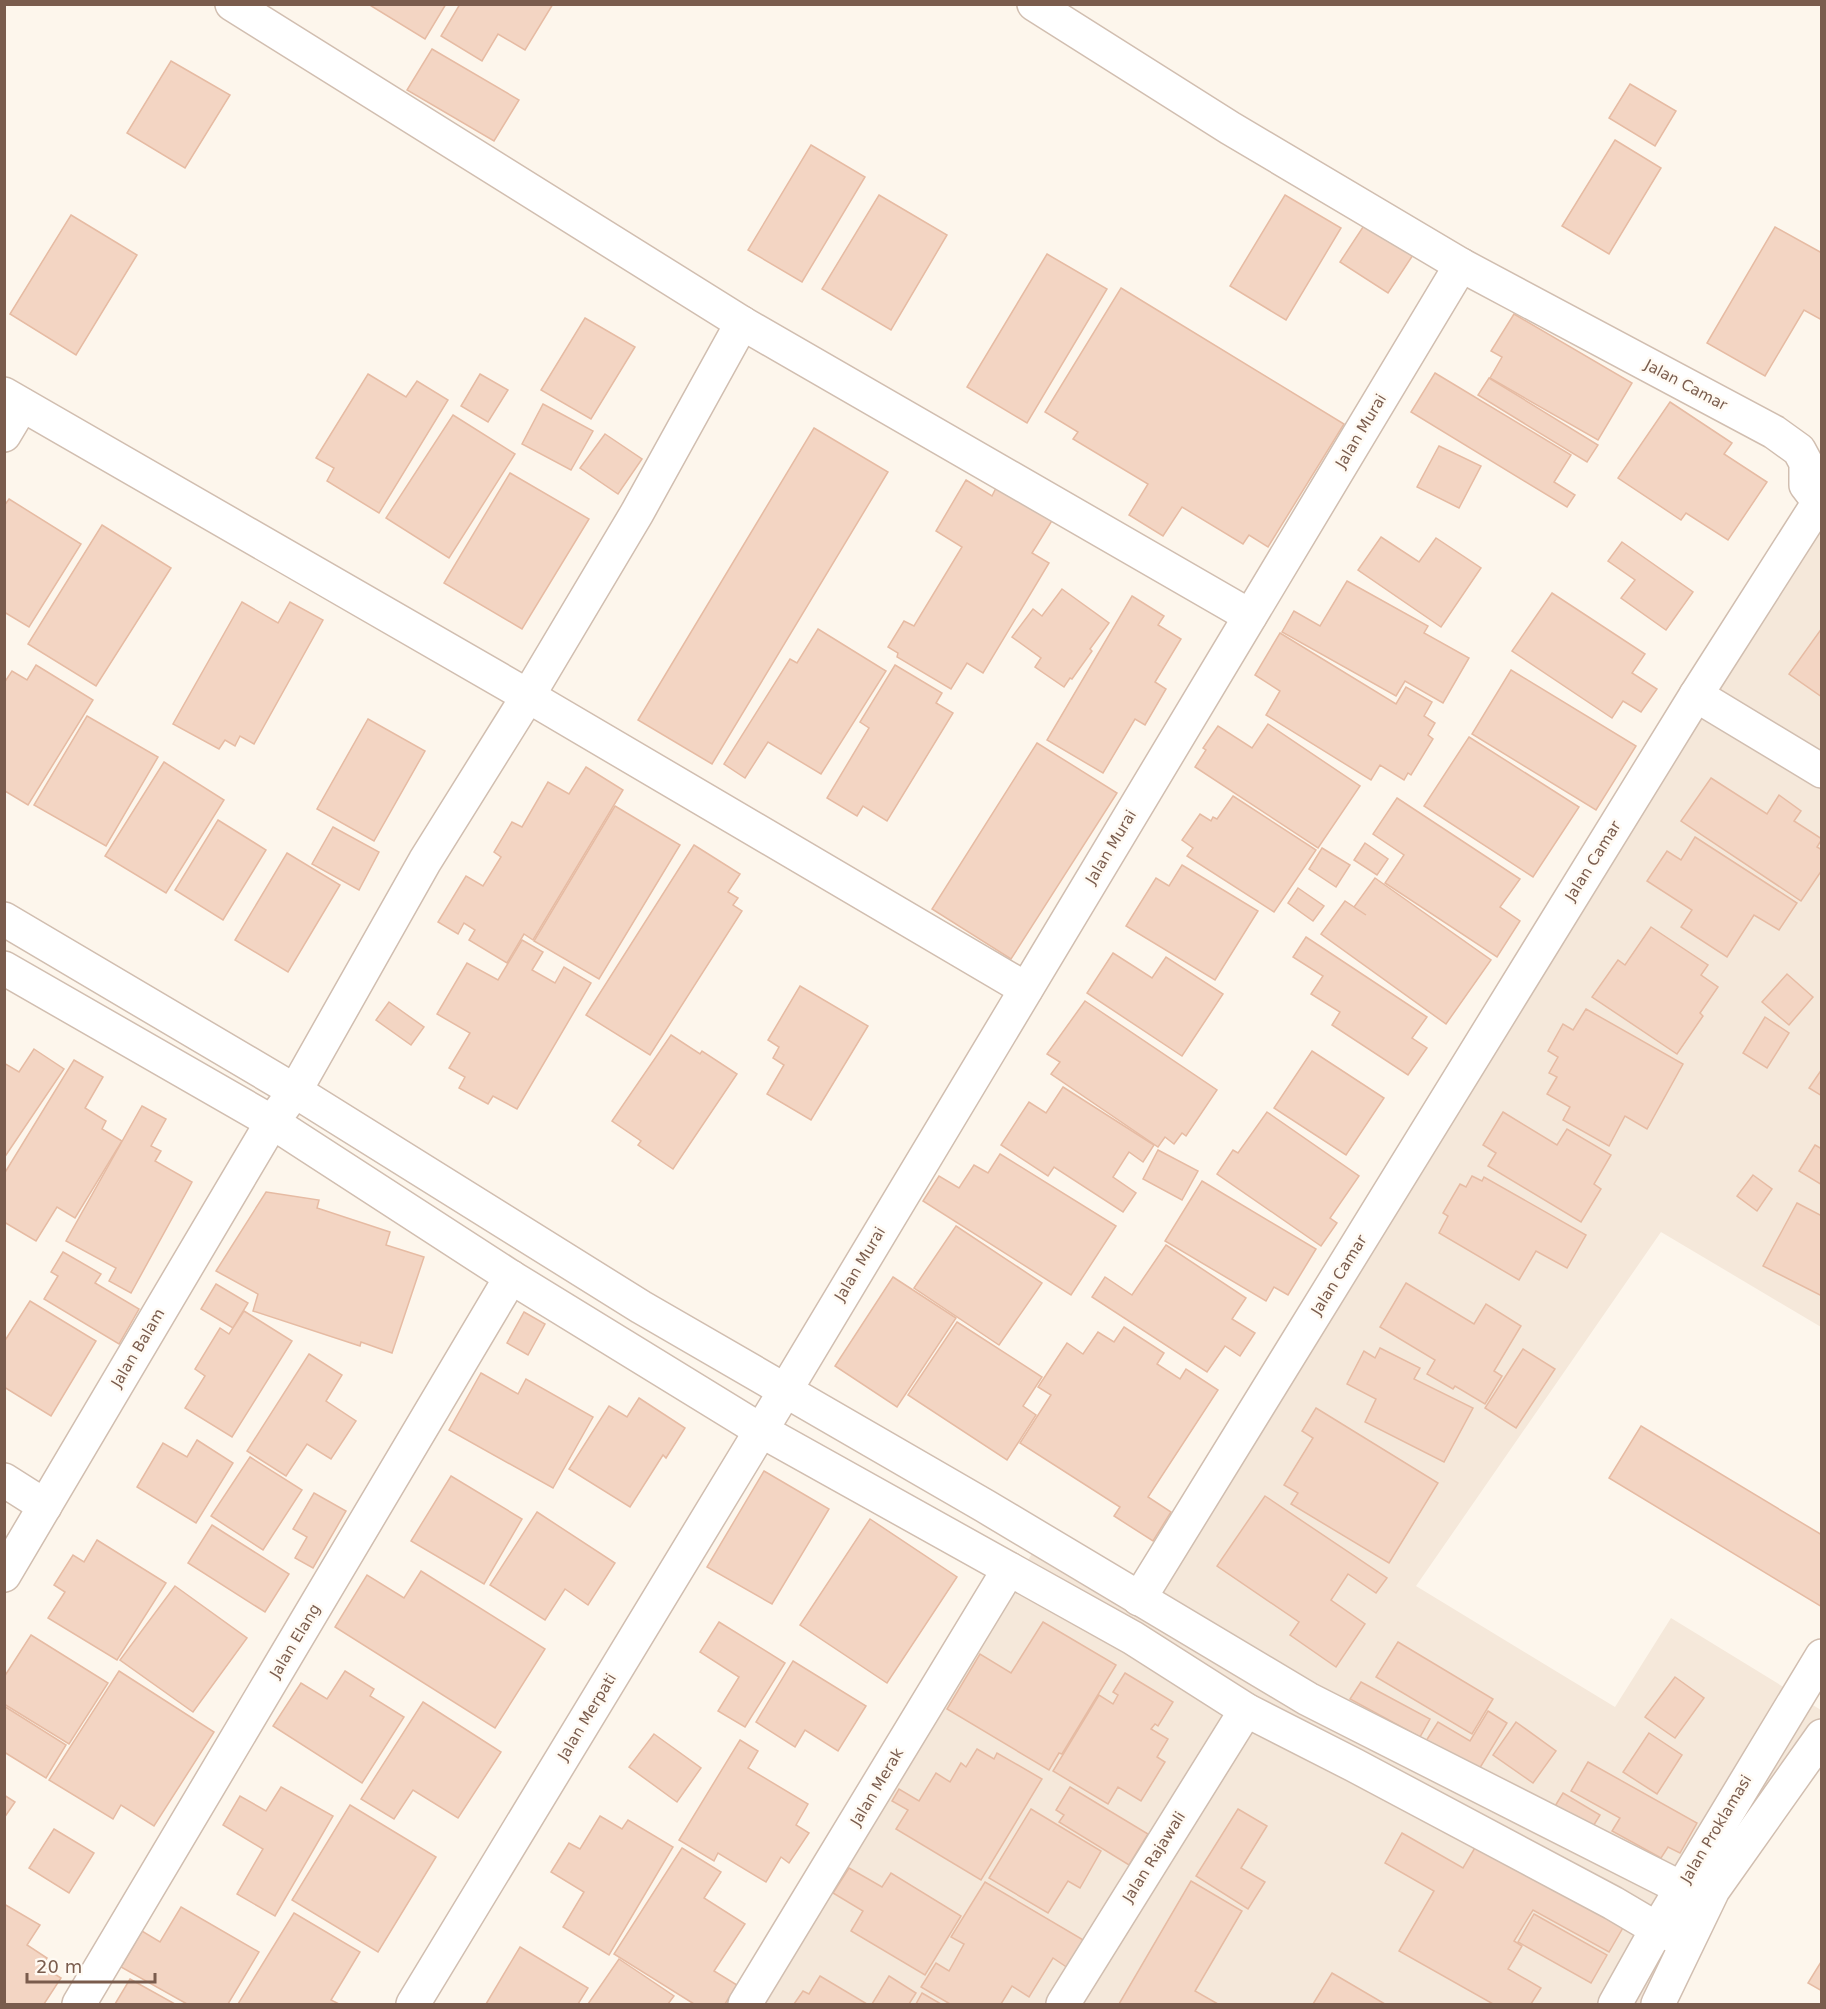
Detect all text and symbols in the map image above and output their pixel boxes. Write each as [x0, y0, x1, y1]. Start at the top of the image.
street label: Jalan Camar [1641, 355, 1731, 415]
street label: Jalan Murai [1331, 391, 1390, 472]
street label: Jalan Murai [1081, 807, 1140, 888]
street label: Jalan Camar [1561, 817, 1625, 905]
street label: Jalan Murai [830, 1224, 889, 1305]
street label: Jalan Camar [1307, 1231, 1371, 1319]
street label: Jalan Balam [107, 1305, 169, 1392]
street label: Jalan Elang [265, 1601, 324, 1682]
street label: Jalan Merpati [553, 1670, 620, 1765]
street label: Jalan Merak [846, 1745, 907, 1830]
street label: Jalan Proklamasi [1676, 1772, 1755, 1887]
street label: Jalan Rajawali [1118, 1808, 1189, 1907]
scale bar [27, 1946, 154, 1984]
text: 20 m [36, 1956, 82, 1977]

